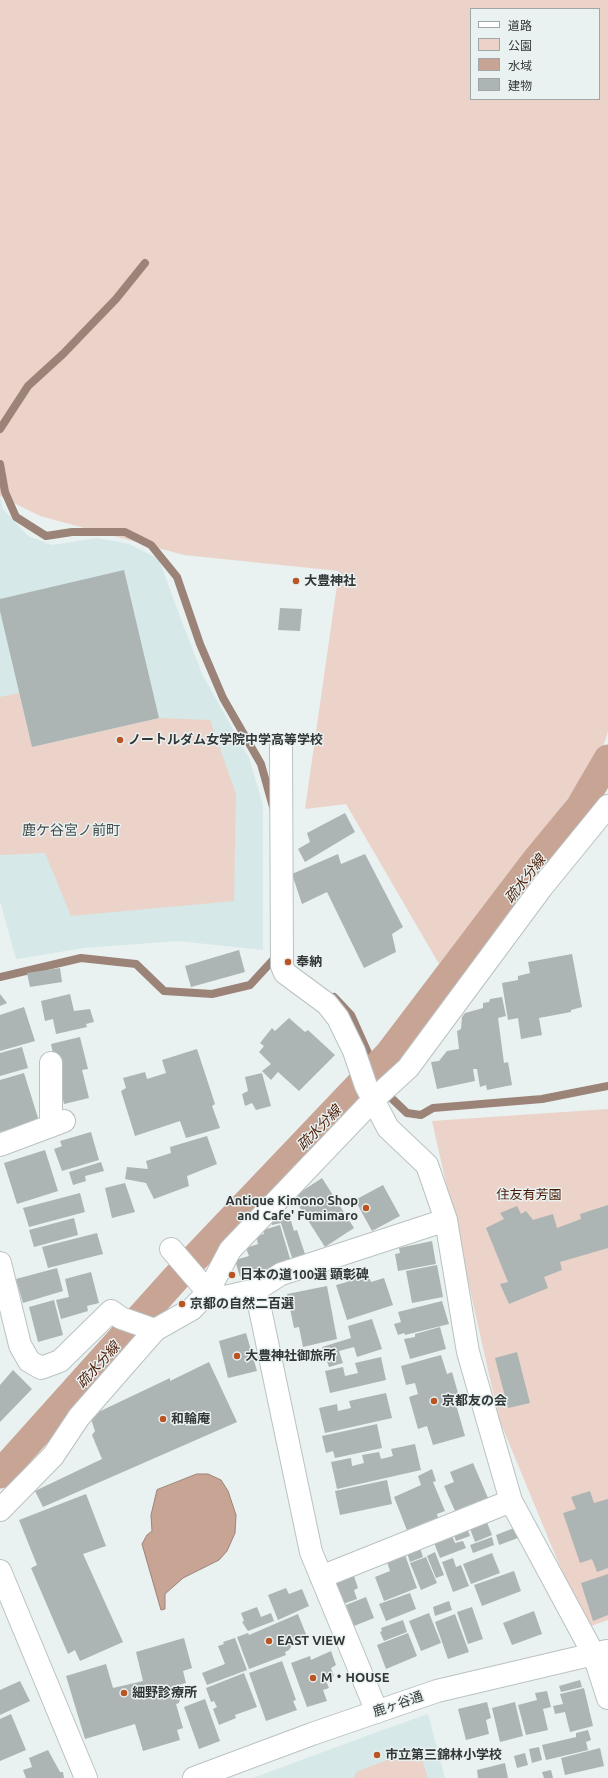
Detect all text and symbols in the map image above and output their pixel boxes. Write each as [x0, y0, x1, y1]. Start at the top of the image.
legend [470, 8, 600, 100]
text: 道路 [508, 19, 532, 32]
text: 公園 [508, 39, 532, 52]
text: 水域 [508, 59, 532, 72]
text: 建物 [508, 79, 532, 92]
place label: 大豊神社 [304, 573, 356, 589]
marker: 大豊神社 [291, 576, 301, 586]
place label: ノートルダム女学院中学高等学校 [128, 732, 323, 748]
marker: ノートルダム女学院中学高等学校 [115, 735, 125, 745]
district label: 鹿ケ谷宮ノ前町 [22, 822, 120, 838]
water label: 疏水分線 [501, 852, 549, 906]
place label: 奉納 [296, 954, 322, 970]
marker: 奉納 [283, 957, 293, 967]
water label: 疏水分線 [294, 1102, 344, 1154]
park label: 住友有芳園 [497, 1187, 561, 1203]
place label: Antique Kimono Shop and Cafe' Fumimaro [226, 1193, 358, 1224]
marker: Antique Kimono Shop and Cafe' Fumimaro [361, 1203, 371, 1213]
place label: 日本の道100選 顕彰碑 [240, 1267, 369, 1283]
marker: 日本の道100選 顕彰碑 [227, 1270, 237, 1280]
place label: 京都の自然二百選 [190, 1296, 294, 1312]
marker: 京都の自然二百選 [177, 1299, 187, 1309]
water label: 疏水分線 [73, 1339, 123, 1391]
place label: 大豊神社御旅所 [245, 1348, 336, 1364]
marker: 大豊神社御旅所 [232, 1351, 242, 1361]
place label: 京都友の会 [442, 1393, 507, 1409]
marker: 京都友の会 [429, 1396, 439, 1406]
place label: 和輪庵 [171, 1411, 210, 1427]
marker: 和輪庵 [158, 1414, 168, 1424]
place label: EAST VIEW [277, 1633, 345, 1649]
marker: EAST VIEW [264, 1636, 274, 1646]
place label: M・HOUSE [321, 1670, 389, 1686]
marker: M・HOUSE [308, 1673, 318, 1683]
place label: 細野診療所 [132, 1685, 197, 1701]
marker: 細野診療所 [119, 1688, 129, 1698]
street label: 鹿ヶ谷通 [371, 1688, 425, 1720]
place label: 市立第三錦林小学校 [385, 1747, 502, 1763]
marker: 市立第三錦林小学校 [372, 1750, 382, 1760]

